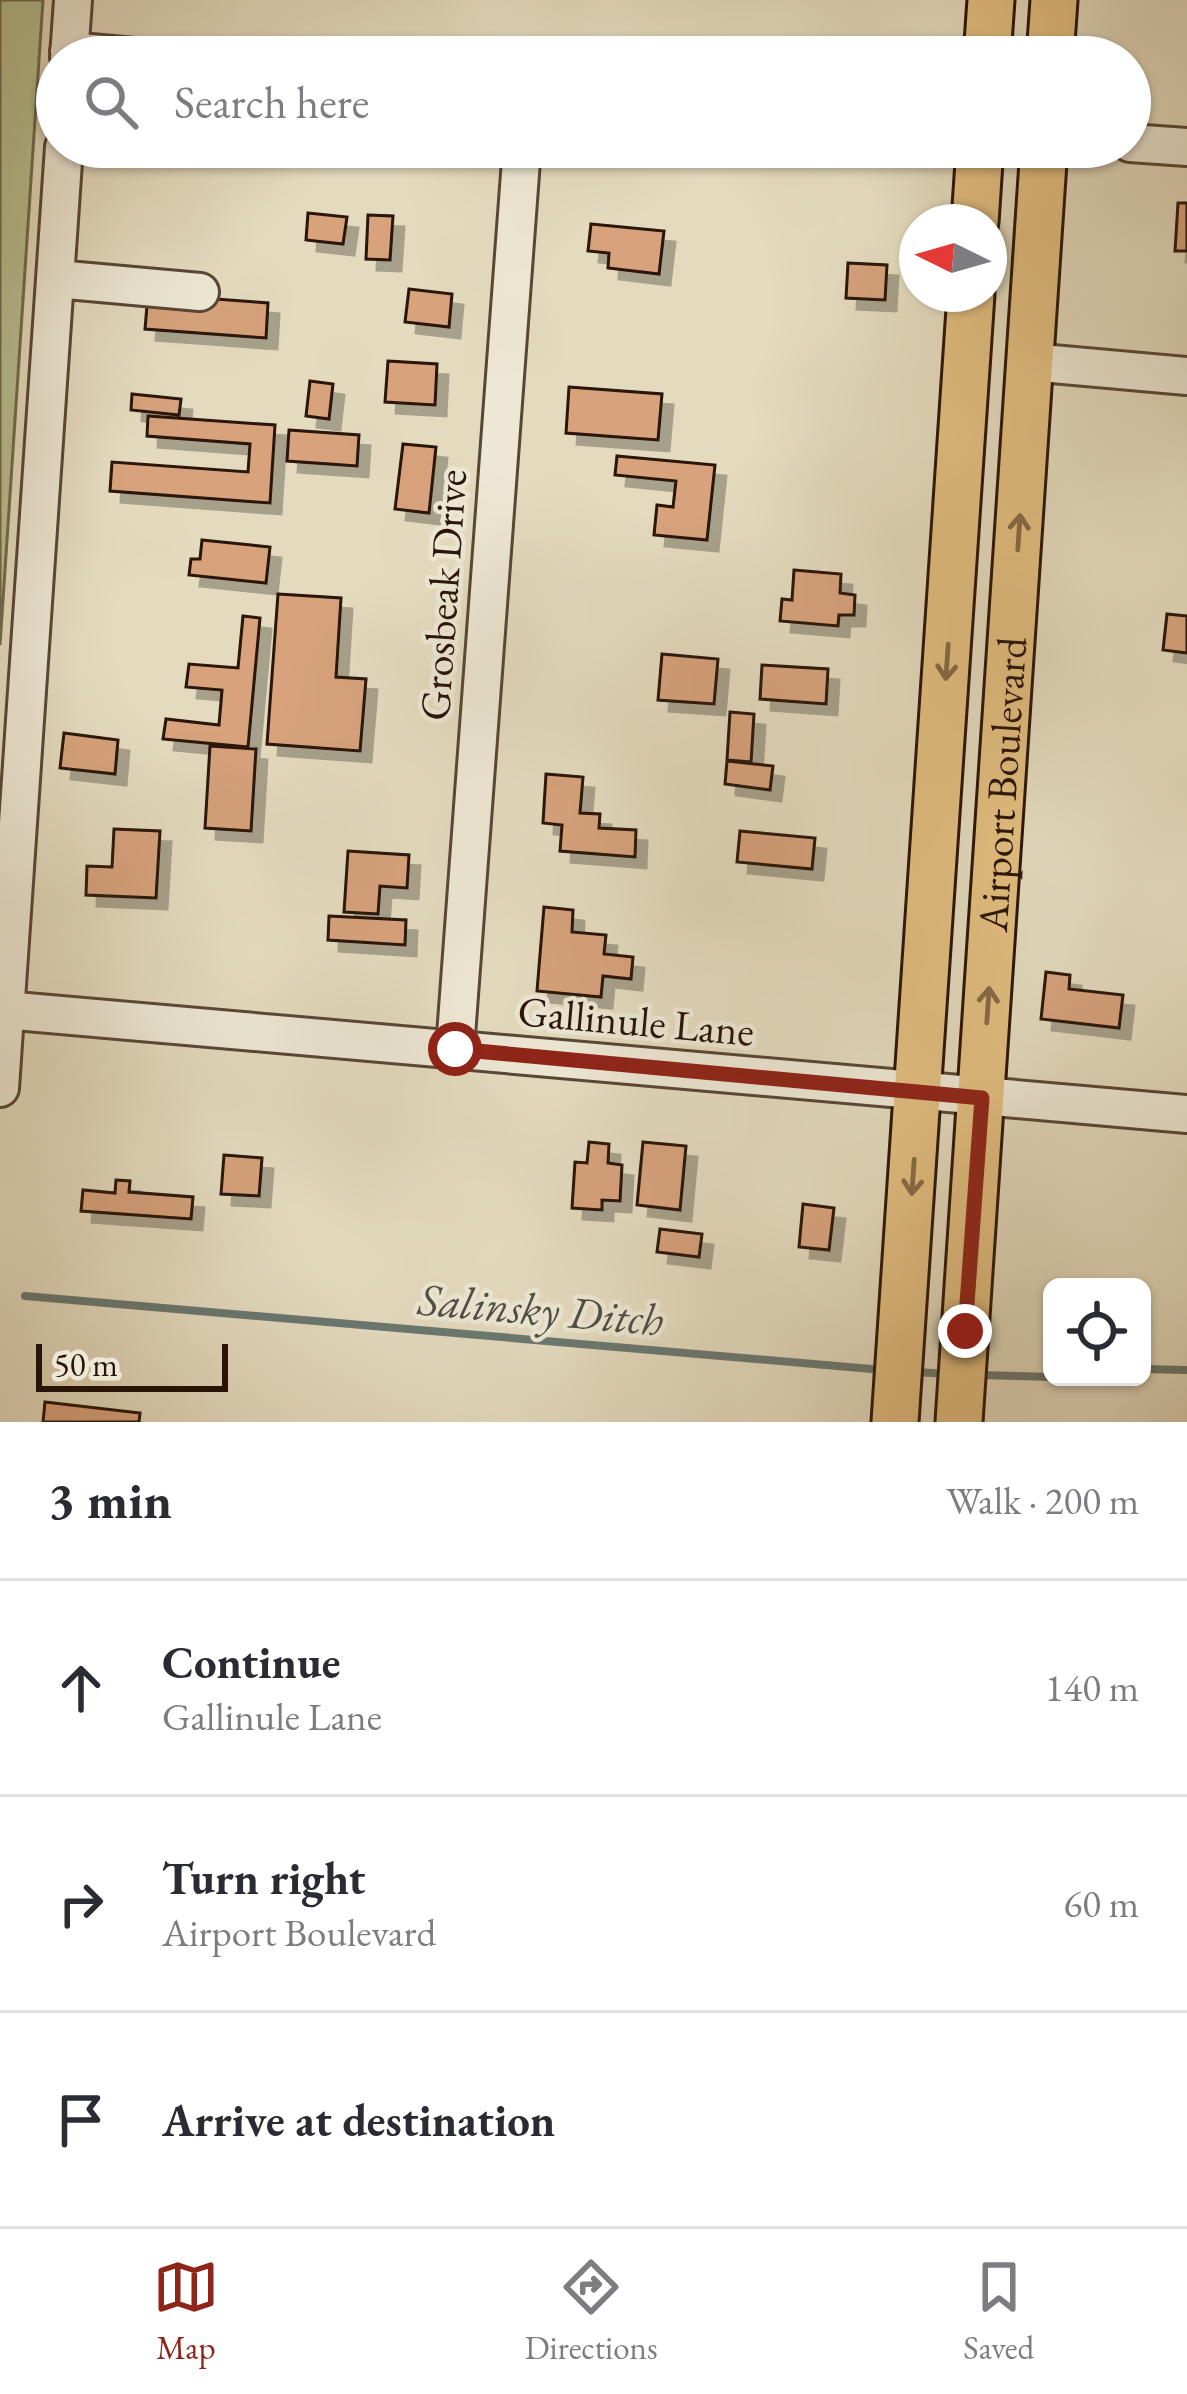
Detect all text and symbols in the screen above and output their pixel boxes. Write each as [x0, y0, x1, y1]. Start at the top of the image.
search box [36, 36, 1151, 168]
icon: search [78, 69, 144, 135]
text: Search here [174, 73, 369, 131]
north arrow [899, 204, 1007, 312]
street label: Grosbeak Drive [407, 468, 479, 722]
one-way arrow [1007, 513, 1030, 552]
street label: Airport Boulevard [964, 634, 1039, 935]
one-way arrow [935, 642, 958, 681]
street label: Gallinule Lane [516, 983, 756, 1059]
one-way arrow [977, 986, 1000, 1025]
route start [428, 1022, 482, 1076]
one-way arrow [901, 1157, 924, 1196]
water label: Salinsky Ditch [415, 1269, 666, 1349]
map controls [1043, 1278, 1151, 1386]
button: locate [1043, 1278, 1151, 1386]
route end [938, 1304, 992, 1358]
scale bar [36, 1338, 228, 1391]
text: 50 m [54, 1343, 118, 1386]
text: 3 min [48, 1467, 172, 1533]
text: Walk · 200 m [946, 1475, 1139, 1526]
text: Continue [162, 1633, 340, 1691]
icon: ahead [48, 1655, 114, 1721]
text: 140 m [1045, 1662, 1139, 1713]
text: Gallinule Lane [162, 1691, 382, 1742]
text: Turn right [162, 1849, 365, 1907]
icon: right [48, 1871, 114, 1937]
text: 60 m [1063, 1878, 1139, 1929]
text: Airport Boulevard [162, 1907, 436, 1958]
icon: arrive [48, 2087, 114, 2153]
text: Arrive at destination [162, 2091, 555, 2149]
tab: Map [153, 2254, 219, 2369]
tab: Directions [525, 2254, 658, 2369]
tab: Saved [963, 2254, 1034, 2369]

